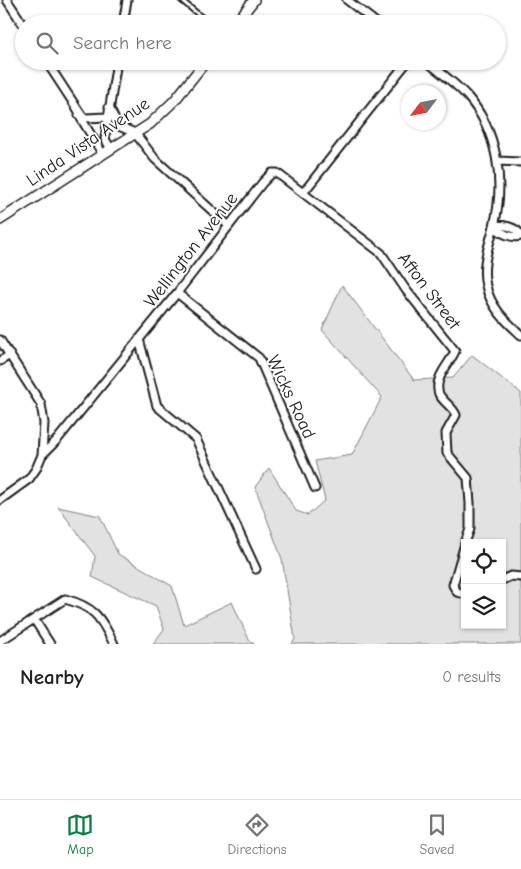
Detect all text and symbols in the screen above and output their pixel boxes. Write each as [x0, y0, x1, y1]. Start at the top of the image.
search box [15, 15, 506, 70]
icon: search [33, 29, 61, 57]
text: Search here [73, 32, 172, 54]
north arrow [401, 85, 446, 130]
street label: Linda Vista Avenue [23, 93, 153, 191]
street label: Wellington Avenue [140, 188, 242, 312]
street label: Afton Street [393, 248, 465, 334]
street label: Wicks Road [263, 352, 319, 442]
map controls [461, 539, 506, 629]
button: locate [461, 539, 506, 584]
button: layers [461, 584, 506, 629]
text: Nearby [20, 665, 84, 689]
text: 0 results [442, 668, 501, 686]
tab: Map [66, 811, 94, 858]
tab: Directions [227, 811, 287, 858]
tab: Saved [420, 811, 455, 858]

